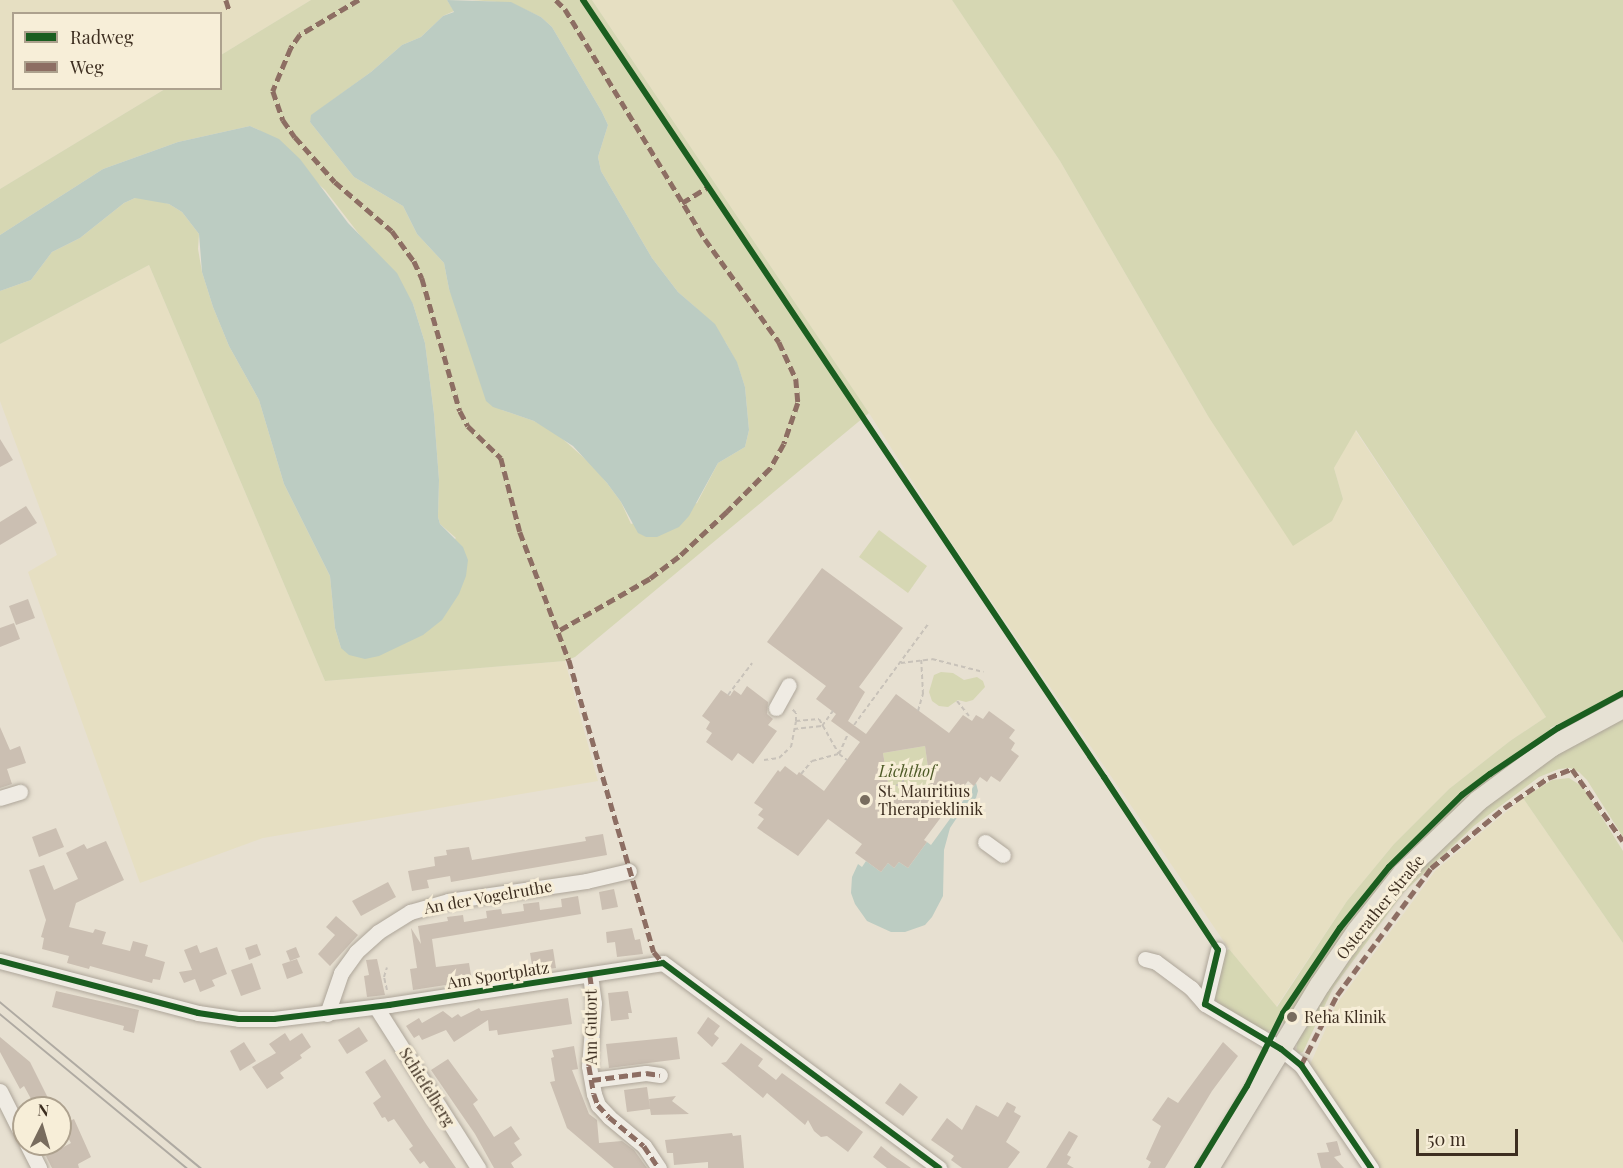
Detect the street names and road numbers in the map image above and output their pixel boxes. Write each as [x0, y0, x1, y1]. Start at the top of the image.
street label: Osterather Straße [1332, 851, 1428, 963]
street label: An der Vogelruthe [422, 876, 554, 918]
street label: Am Sportplatz [446, 957, 550, 993]
street label: Am Gutort [581, 989, 601, 1065]
street label: Schiefelberg [395, 1044, 459, 1130]

